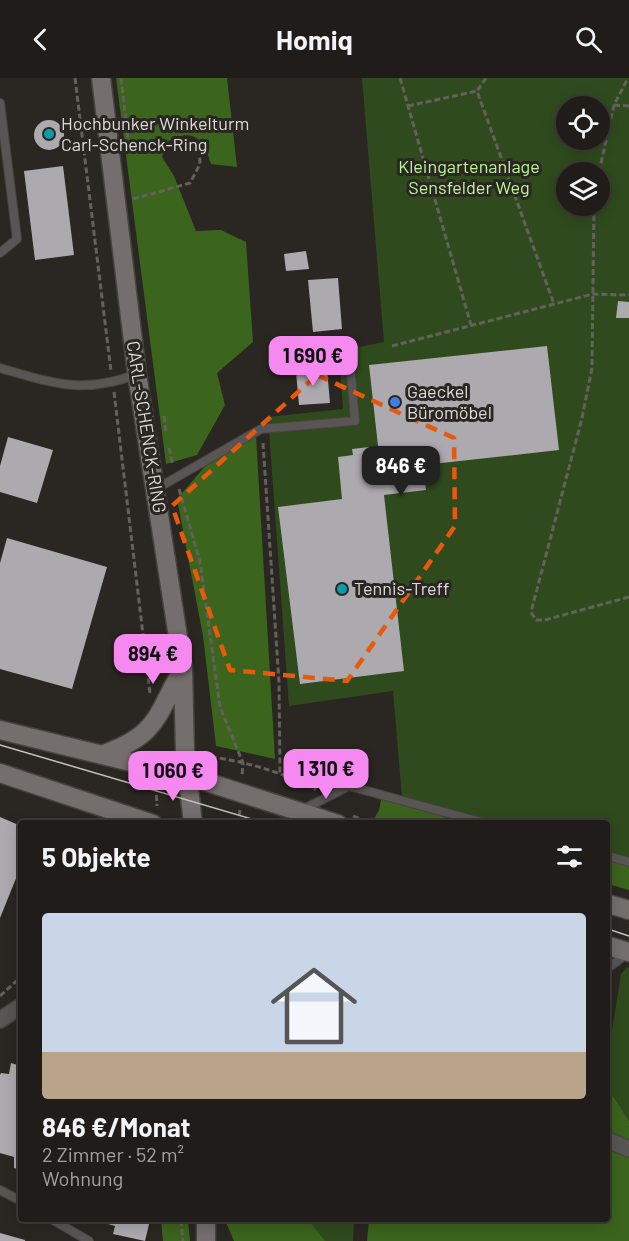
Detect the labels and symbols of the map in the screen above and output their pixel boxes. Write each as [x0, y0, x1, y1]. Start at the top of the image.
place label: Hochbunker Winkelturm Carl-Schenck-Ring [61, 112, 249, 155]
marker: Hochbunker Winkelturm Carl-Schenck-Ring [42, 127, 56, 141]
park label: Kleingartenanlage Sensfelder Weg [398, 155, 540, 198]
pin: 1 690 € [258, 336, 368, 387]
street label: CARL-SCHENCK-RING [123, 339, 171, 515]
place label: Gaeckel Büromöbel [407, 380, 492, 423]
marker: Gaeckel Büromöbel [388, 395, 402, 409]
pin: 846 € [359, 446, 443, 497]
place label: Tennis-Treff [354, 577, 449, 599]
marker: Tennis-Treff [335, 582, 349, 596]
pin: 894 € [111, 634, 195, 685]
pin: 1 310 € [271, 749, 381, 800]
pin: 1 060 € [118, 751, 228, 802]

